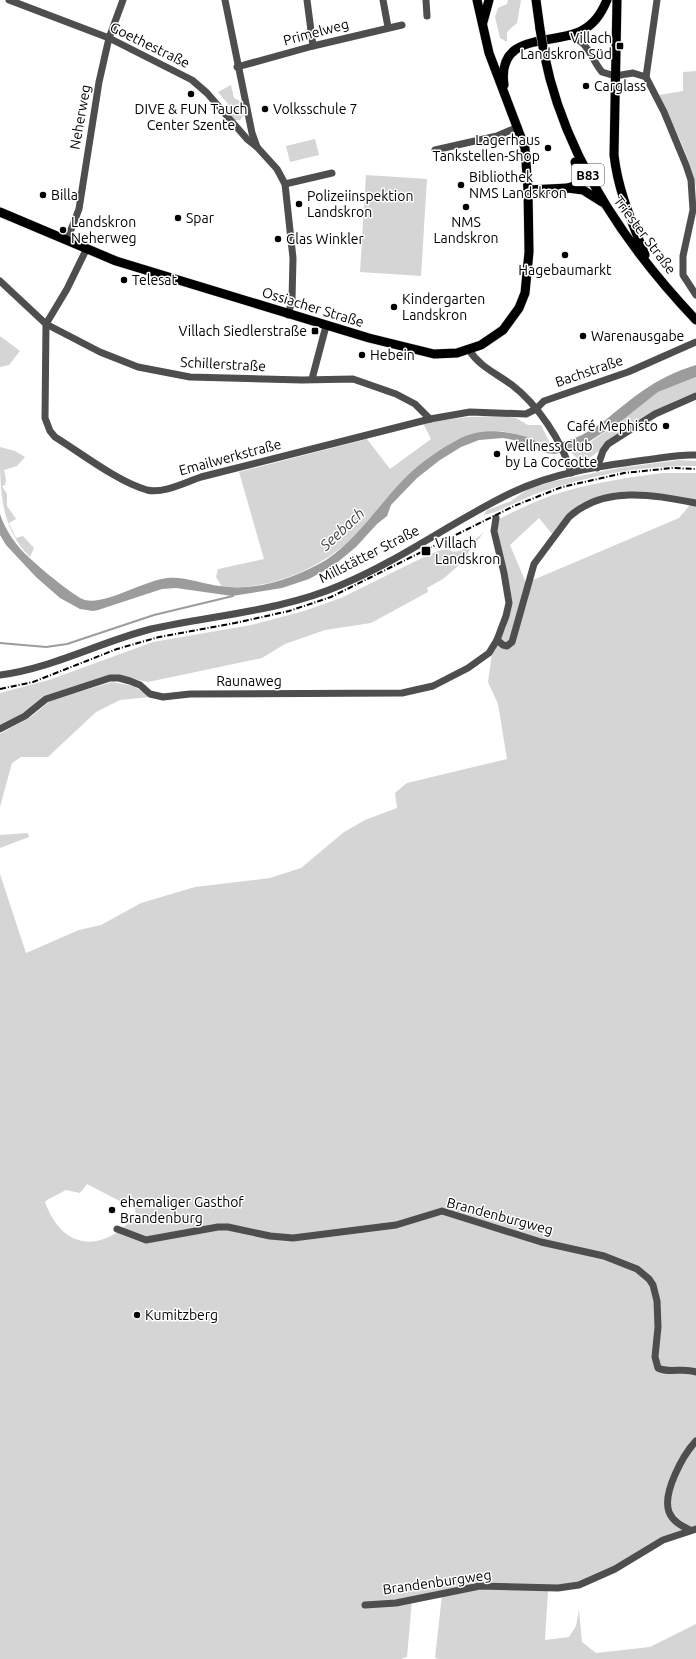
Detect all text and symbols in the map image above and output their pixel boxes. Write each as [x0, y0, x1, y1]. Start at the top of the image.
street label: Primelweg [281, 16, 351, 48]
street label: Goethestraße [108, 19, 192, 71]
place label: Villach Landskron Süd [520, 30, 612, 62]
marker: Villach Landskron Süd [615, 41, 625, 51]
place label: Carglass [594, 78, 646, 94]
marker: Carglass [581, 81, 591, 91]
street label: Neherweg [66, 83, 94, 151]
marker: DIVE & FUN Tauch Center Szente [186, 89, 196, 99]
place label: DIVE & FUN Tauch Center Szente [135, 101, 247, 133]
place label: Volksschule 7 [273, 101, 357, 117]
marker: Volksschule 7 [260, 104, 270, 114]
place label: Lagerhaus Tankstellen-Shop [432, 132, 540, 164]
marker: Lagerhaus Tankstellen-Shop [543, 143, 553, 153]
road number: B83 [572, 164, 604, 186]
place label: Bibliothek NMS Landskron [469, 169, 567, 201]
marker: Bibliothek NMS Landskron [456, 180, 466, 190]
place label: Billa [51, 187, 78, 203]
place label: Polizeiinspektion Landskron [307, 188, 413, 220]
marker: Billa [38, 190, 48, 200]
street label: Triester Straße [611, 193, 679, 277]
marker: Polizeiinspektion Landskron [294, 199, 304, 209]
marker: NMS Landskron [461, 202, 471, 212]
place label: Spar [186, 210, 215, 226]
marker: Spar [173, 213, 183, 223]
place label: Landskron Neherweg [71, 214, 137, 246]
place label: NMS Landskron [433, 214, 499, 246]
marker: Landskron Neherweg [58, 225, 68, 235]
place label: Glas Winkler [286, 231, 365, 247]
marker: Glas Winkler [273, 234, 283, 244]
marker: Hagebaumarkt [560, 250, 570, 260]
place label: Hagebaumarkt [518, 262, 612, 278]
place label: Telesat [132, 272, 178, 288]
marker: Telesat [119, 275, 129, 285]
street label: Ossiacher Straße [260, 284, 366, 330]
place label: Kindergarten Landskron [402, 291, 485, 323]
marker: Kindergarten Landskron [389, 302, 399, 312]
place label: Villach Siedlerstraße [178, 323, 307, 339]
marker: Villach Siedlerstraße [310, 326, 320, 336]
place label: Warenausgabe [591, 328, 684, 344]
marker: Warenausgabe [578, 331, 588, 341]
place label: Hebein [370, 347, 415, 363]
marker: Hebein [357, 350, 367, 360]
street label: Bachstraße [553, 352, 625, 390]
street label: Schillerstraße [180, 354, 266, 374]
place label: Café Mephisto [567, 418, 658, 434]
marker: Café Mephisto [661, 421, 671, 431]
street label: Emailwerkstraße [177, 436, 283, 478]
place label: Wellness Club by La Coccotte [505, 438, 597, 470]
marker: Wellness Club by La Coccotte [492, 449, 502, 459]
water label: Seebach [316, 504, 368, 554]
street label: Millstätter Straße [316, 522, 422, 586]
place label: Villach Landskron [435, 535, 500, 567]
marker: Villach Landskron [420, 545, 432, 557]
street label: Raunaweg [216, 673, 282, 689]
place label: ehemaliger Gasthof Brandenburg [120, 1194, 244, 1226]
street label: Brandenburgweg [445, 1194, 555, 1238]
marker: ehemaliger Gasthof Brandenburg [107, 1205, 117, 1215]
place label: Kumitzberg [145, 1307, 218, 1323]
marker: Kumitzberg [132, 1310, 142, 1320]
street label: Brandenburgweg [382, 1566, 492, 1598]

